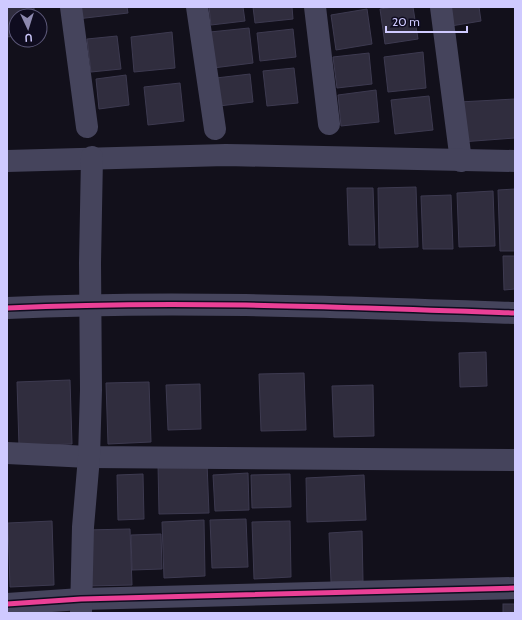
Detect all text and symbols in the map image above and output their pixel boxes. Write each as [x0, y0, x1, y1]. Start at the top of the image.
north arrow [8, 8, 48, 48]
scale bar [386, 8, 467, 34]
text: 20 m [392, 14, 420, 29]
text: U [24, 31, 33, 45]

